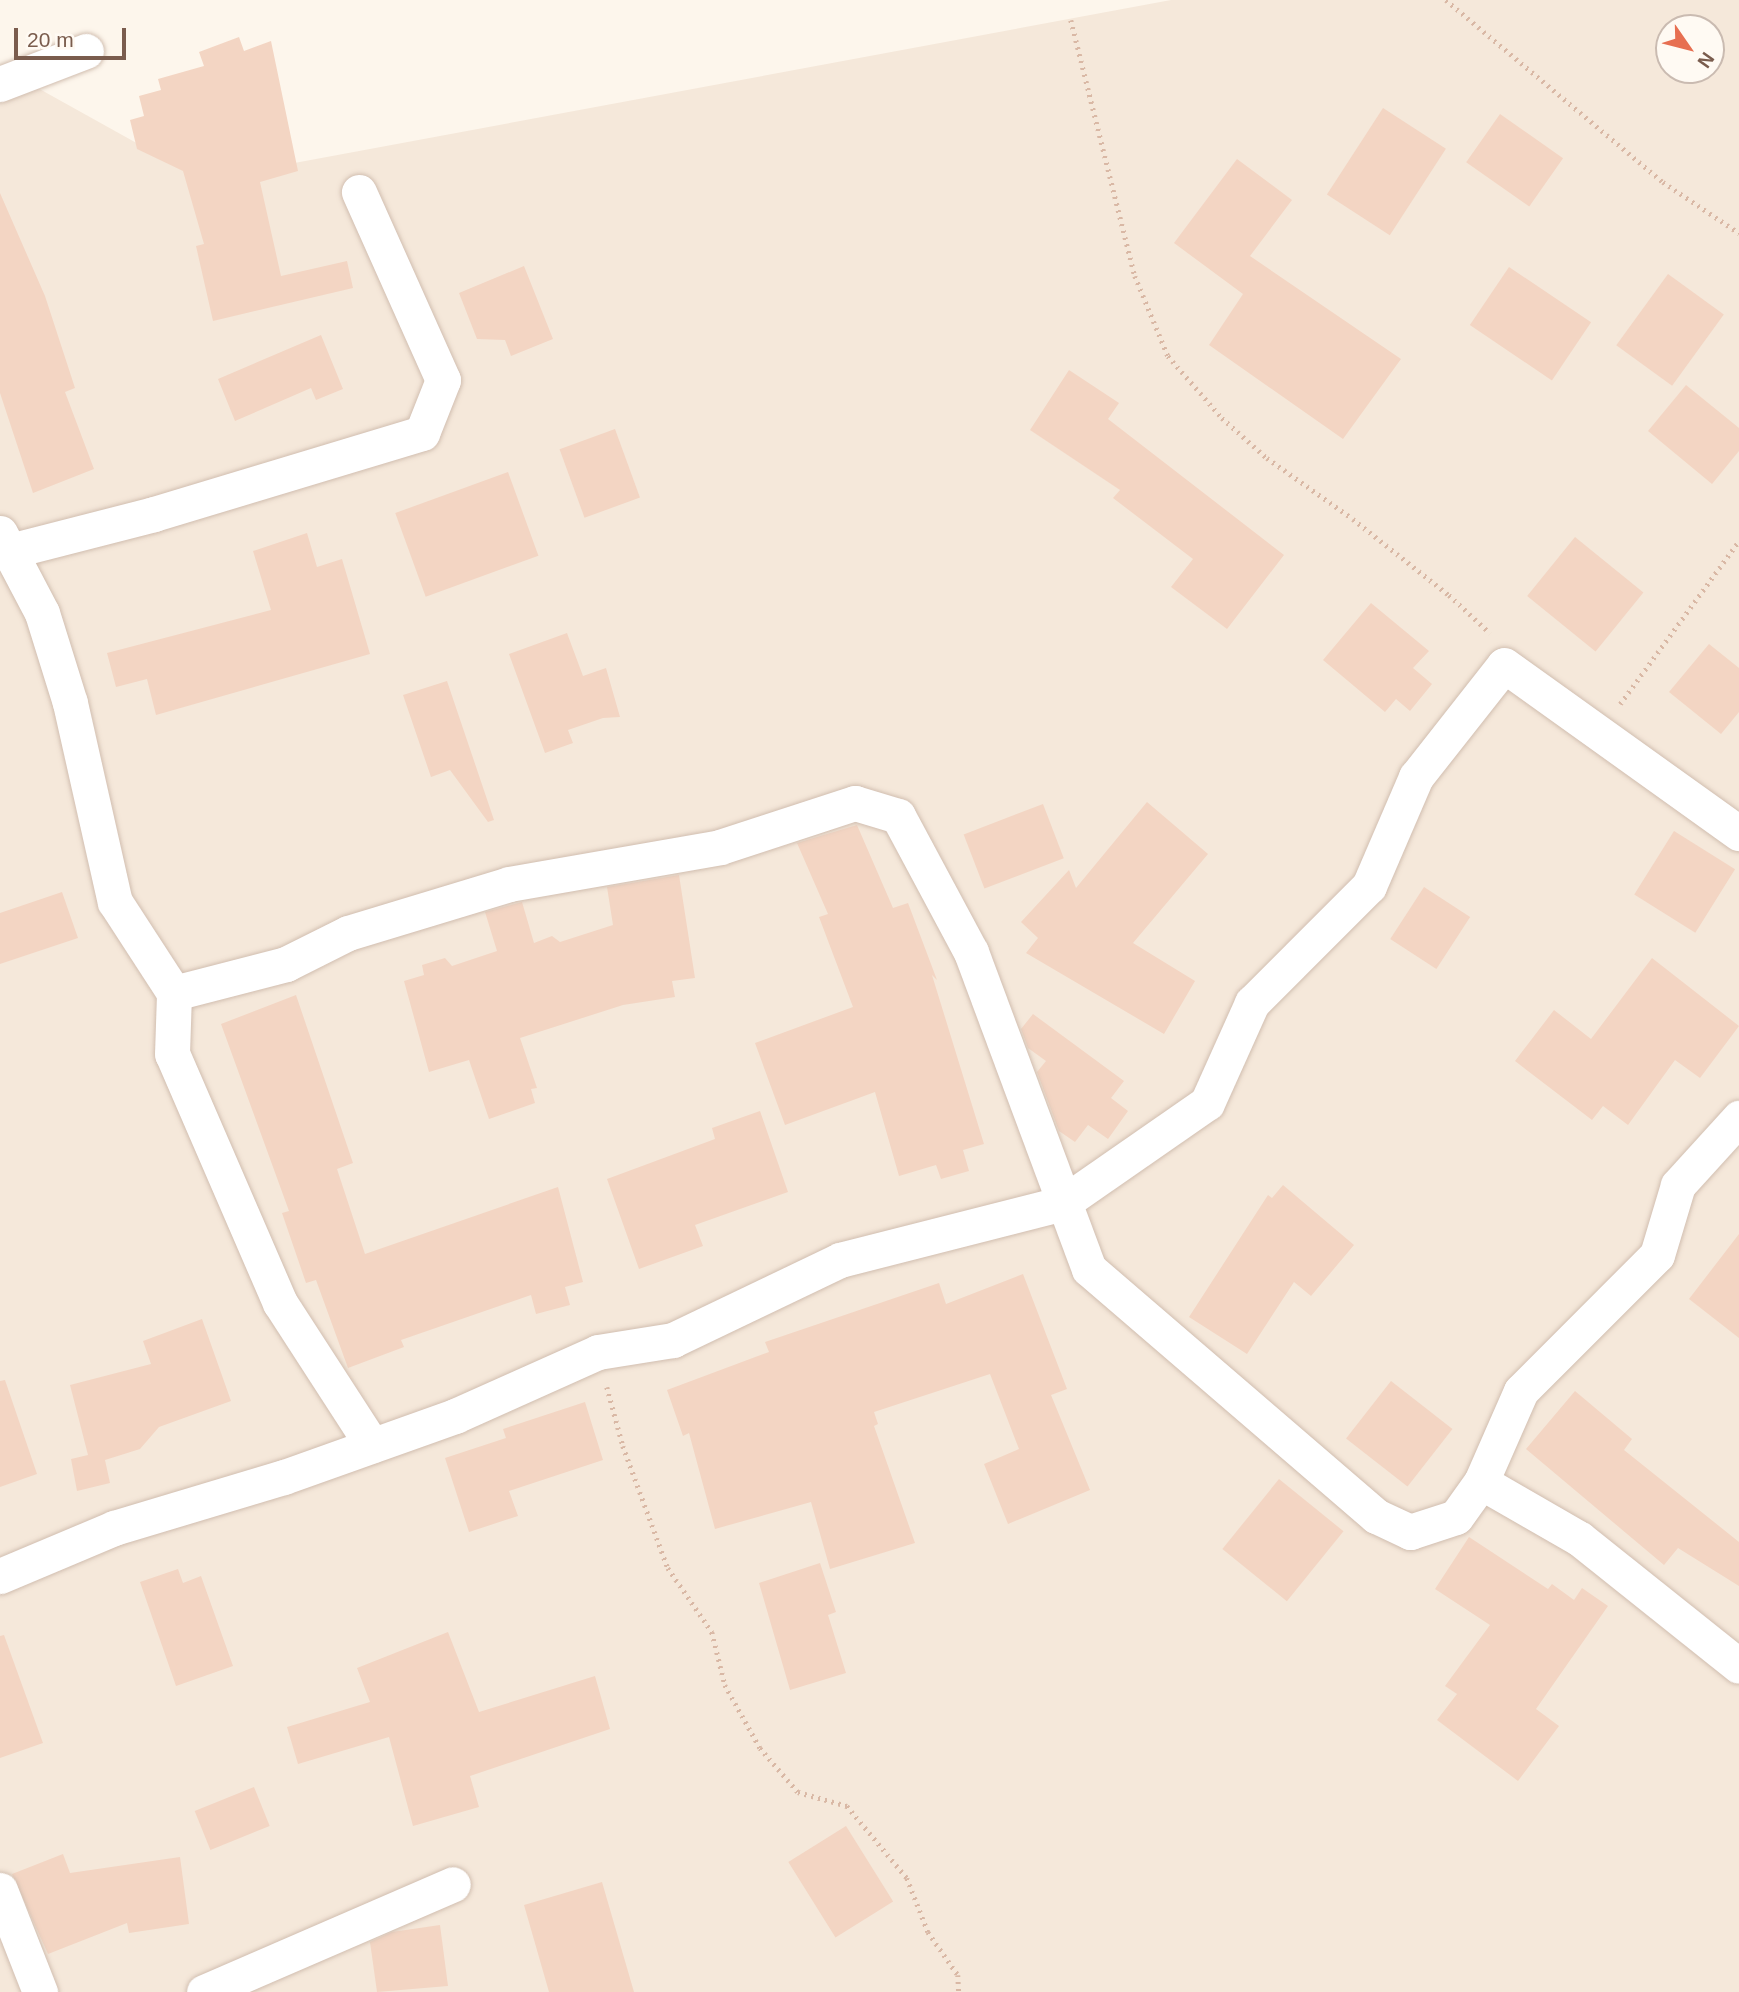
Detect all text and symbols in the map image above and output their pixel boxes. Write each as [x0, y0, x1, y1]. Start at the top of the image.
scale bar [18, 14, 130, 58]
north arrow [1655, 14, 1725, 84]
text: 20 m [27, 28, 74, 51]
text: N [1693, 49, 1719, 72]

